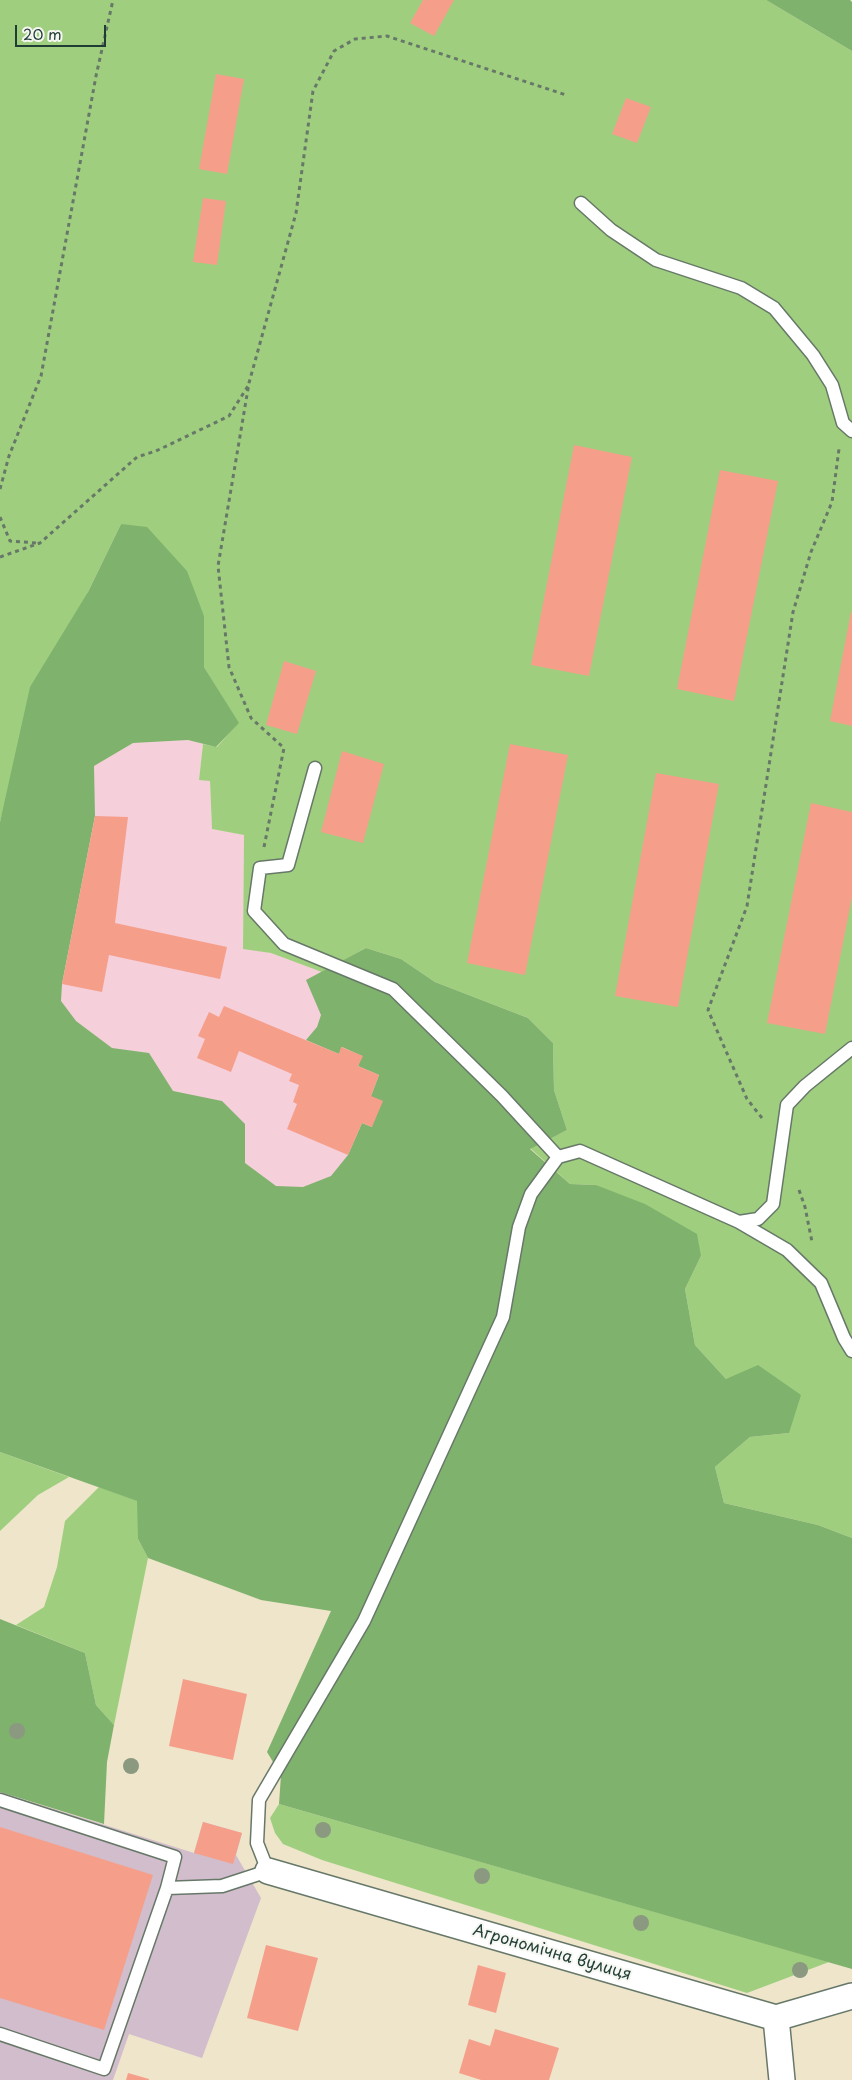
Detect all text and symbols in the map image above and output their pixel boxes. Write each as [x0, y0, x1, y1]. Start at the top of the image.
scale bar [18, 15, 109, 47]
text: 20 m [23, 22, 62, 45]
street label: Агрономічна вулиця [471, 1921, 633, 1985]

